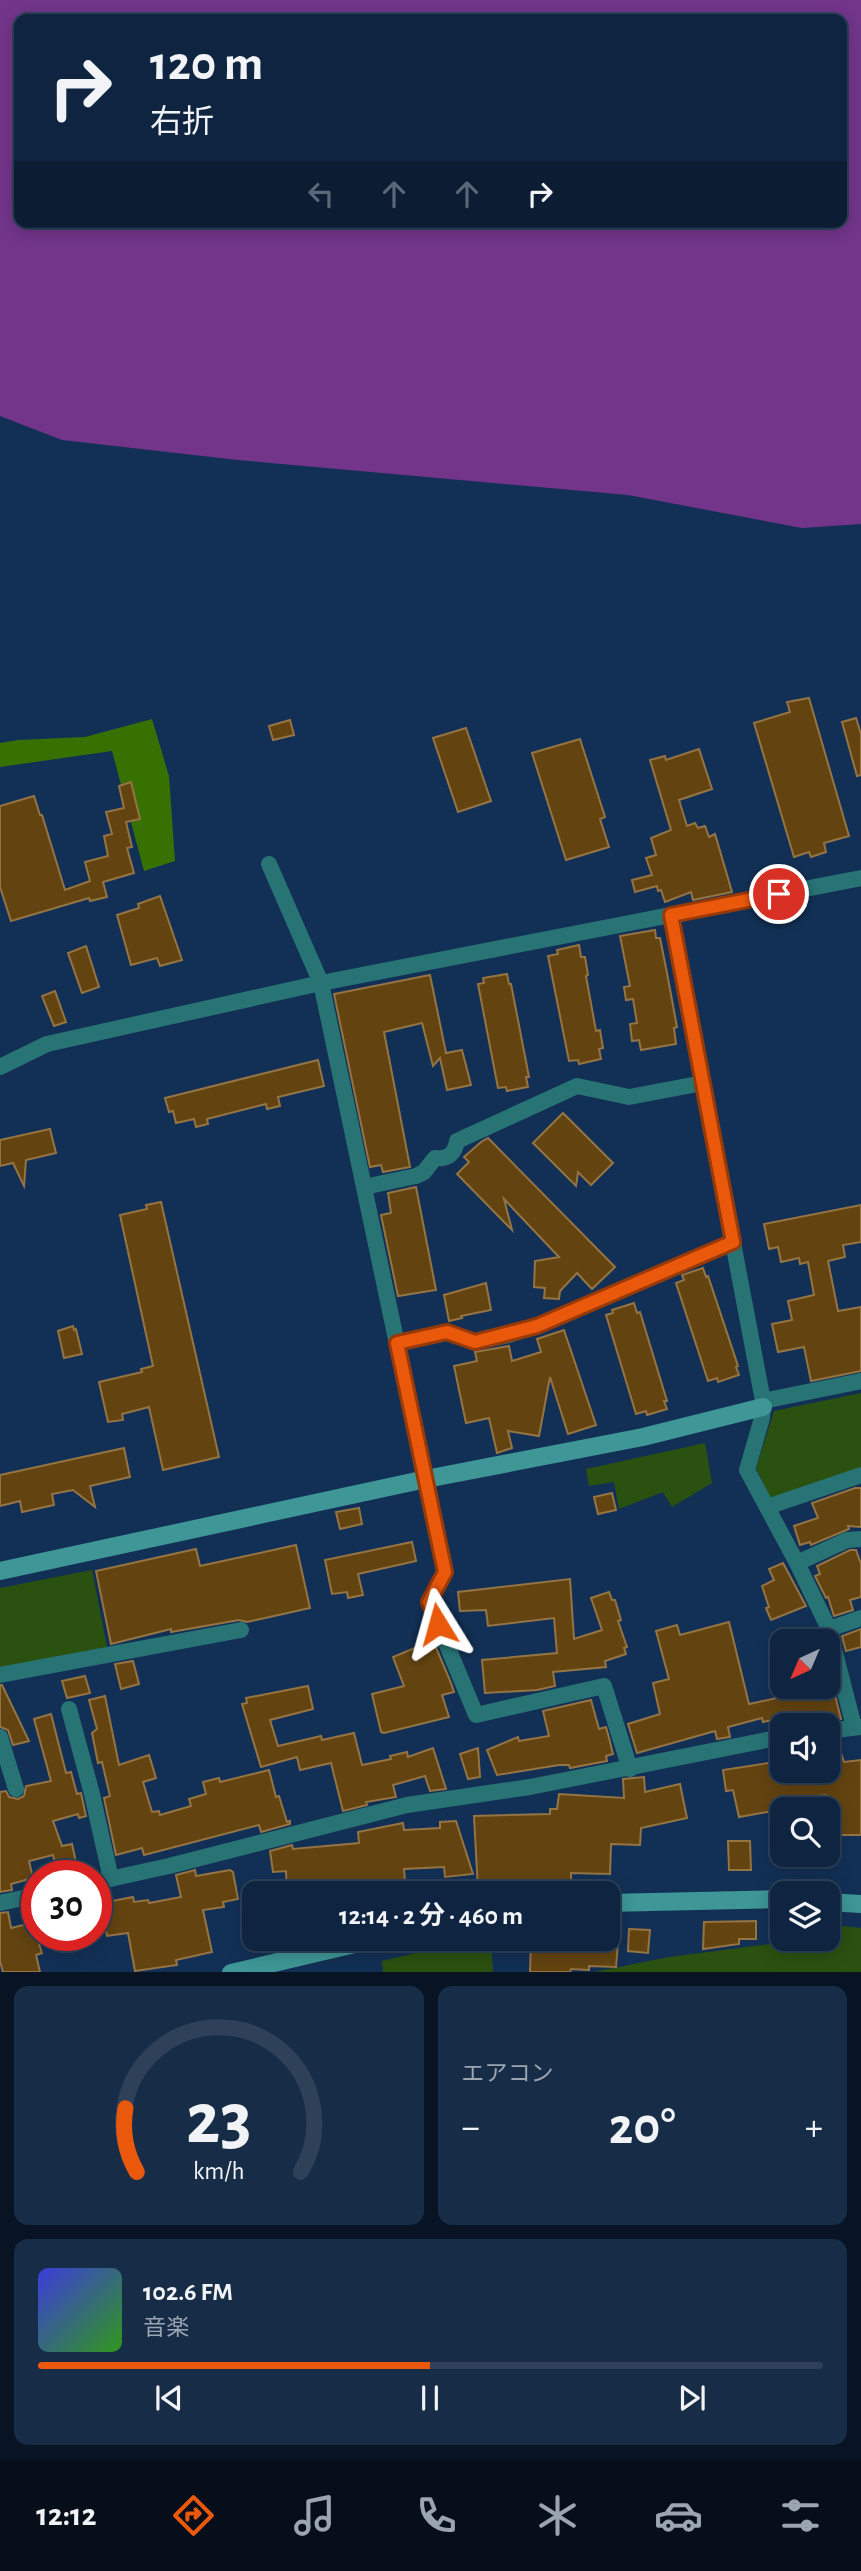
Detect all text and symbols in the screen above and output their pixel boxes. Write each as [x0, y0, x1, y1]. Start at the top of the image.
text: 120 m [150, 40, 263, 89]
icon: right [35, 42, 126, 133]
text: 右折 [150, 106, 214, 138]
icon: left [302, 175, 340, 213]
icon: ahead [375, 175, 413, 213]
icon: ahead [448, 175, 486, 213]
icon: right [521, 175, 559, 213]
pin [749, 864, 809, 924]
icon: arrive [760, 875, 798, 913]
position arrow [401, 1587, 475, 1661]
north arrow [770, 1629, 840, 1699]
map controls [770, 1629, 840, 1951]
button: sound [770, 1713, 840, 1783]
button: search [770, 1797, 840, 1867]
speed limit sign: 30 [21, 1860, 112, 1951]
button: layers [770, 1881, 840, 1951]
text: 12:14 · 2 分 · 460 m [339, 1903, 523, 1929]
text: エアコン [462, 2063, 554, 2086]
text: 23 [186, 2084, 252, 2157]
text: 20° [609, 2101, 676, 2153]
text: − [462, 2109, 480, 2147]
text: + [805, 2109, 823, 2147]
text: km/h [193, 2158, 245, 2183]
text: 102.6 FM [143, 2279, 233, 2305]
text: 音楽 [143, 2317, 189, 2340]
icon: previous [150, 2379, 188, 2417]
icon: pause [411, 2379, 449, 2417]
icon: next [673, 2379, 711, 2417]
icon: directions [169, 2491, 218, 2540]
icon: music [290, 2491, 339, 2540]
icon: phone [412, 2491, 461, 2540]
icon: climate [533, 2491, 582, 2540]
icon: car [654, 2491, 703, 2540]
icon: filters [776, 2491, 825, 2540]
text: 12:12 [36, 2499, 97, 2531]

